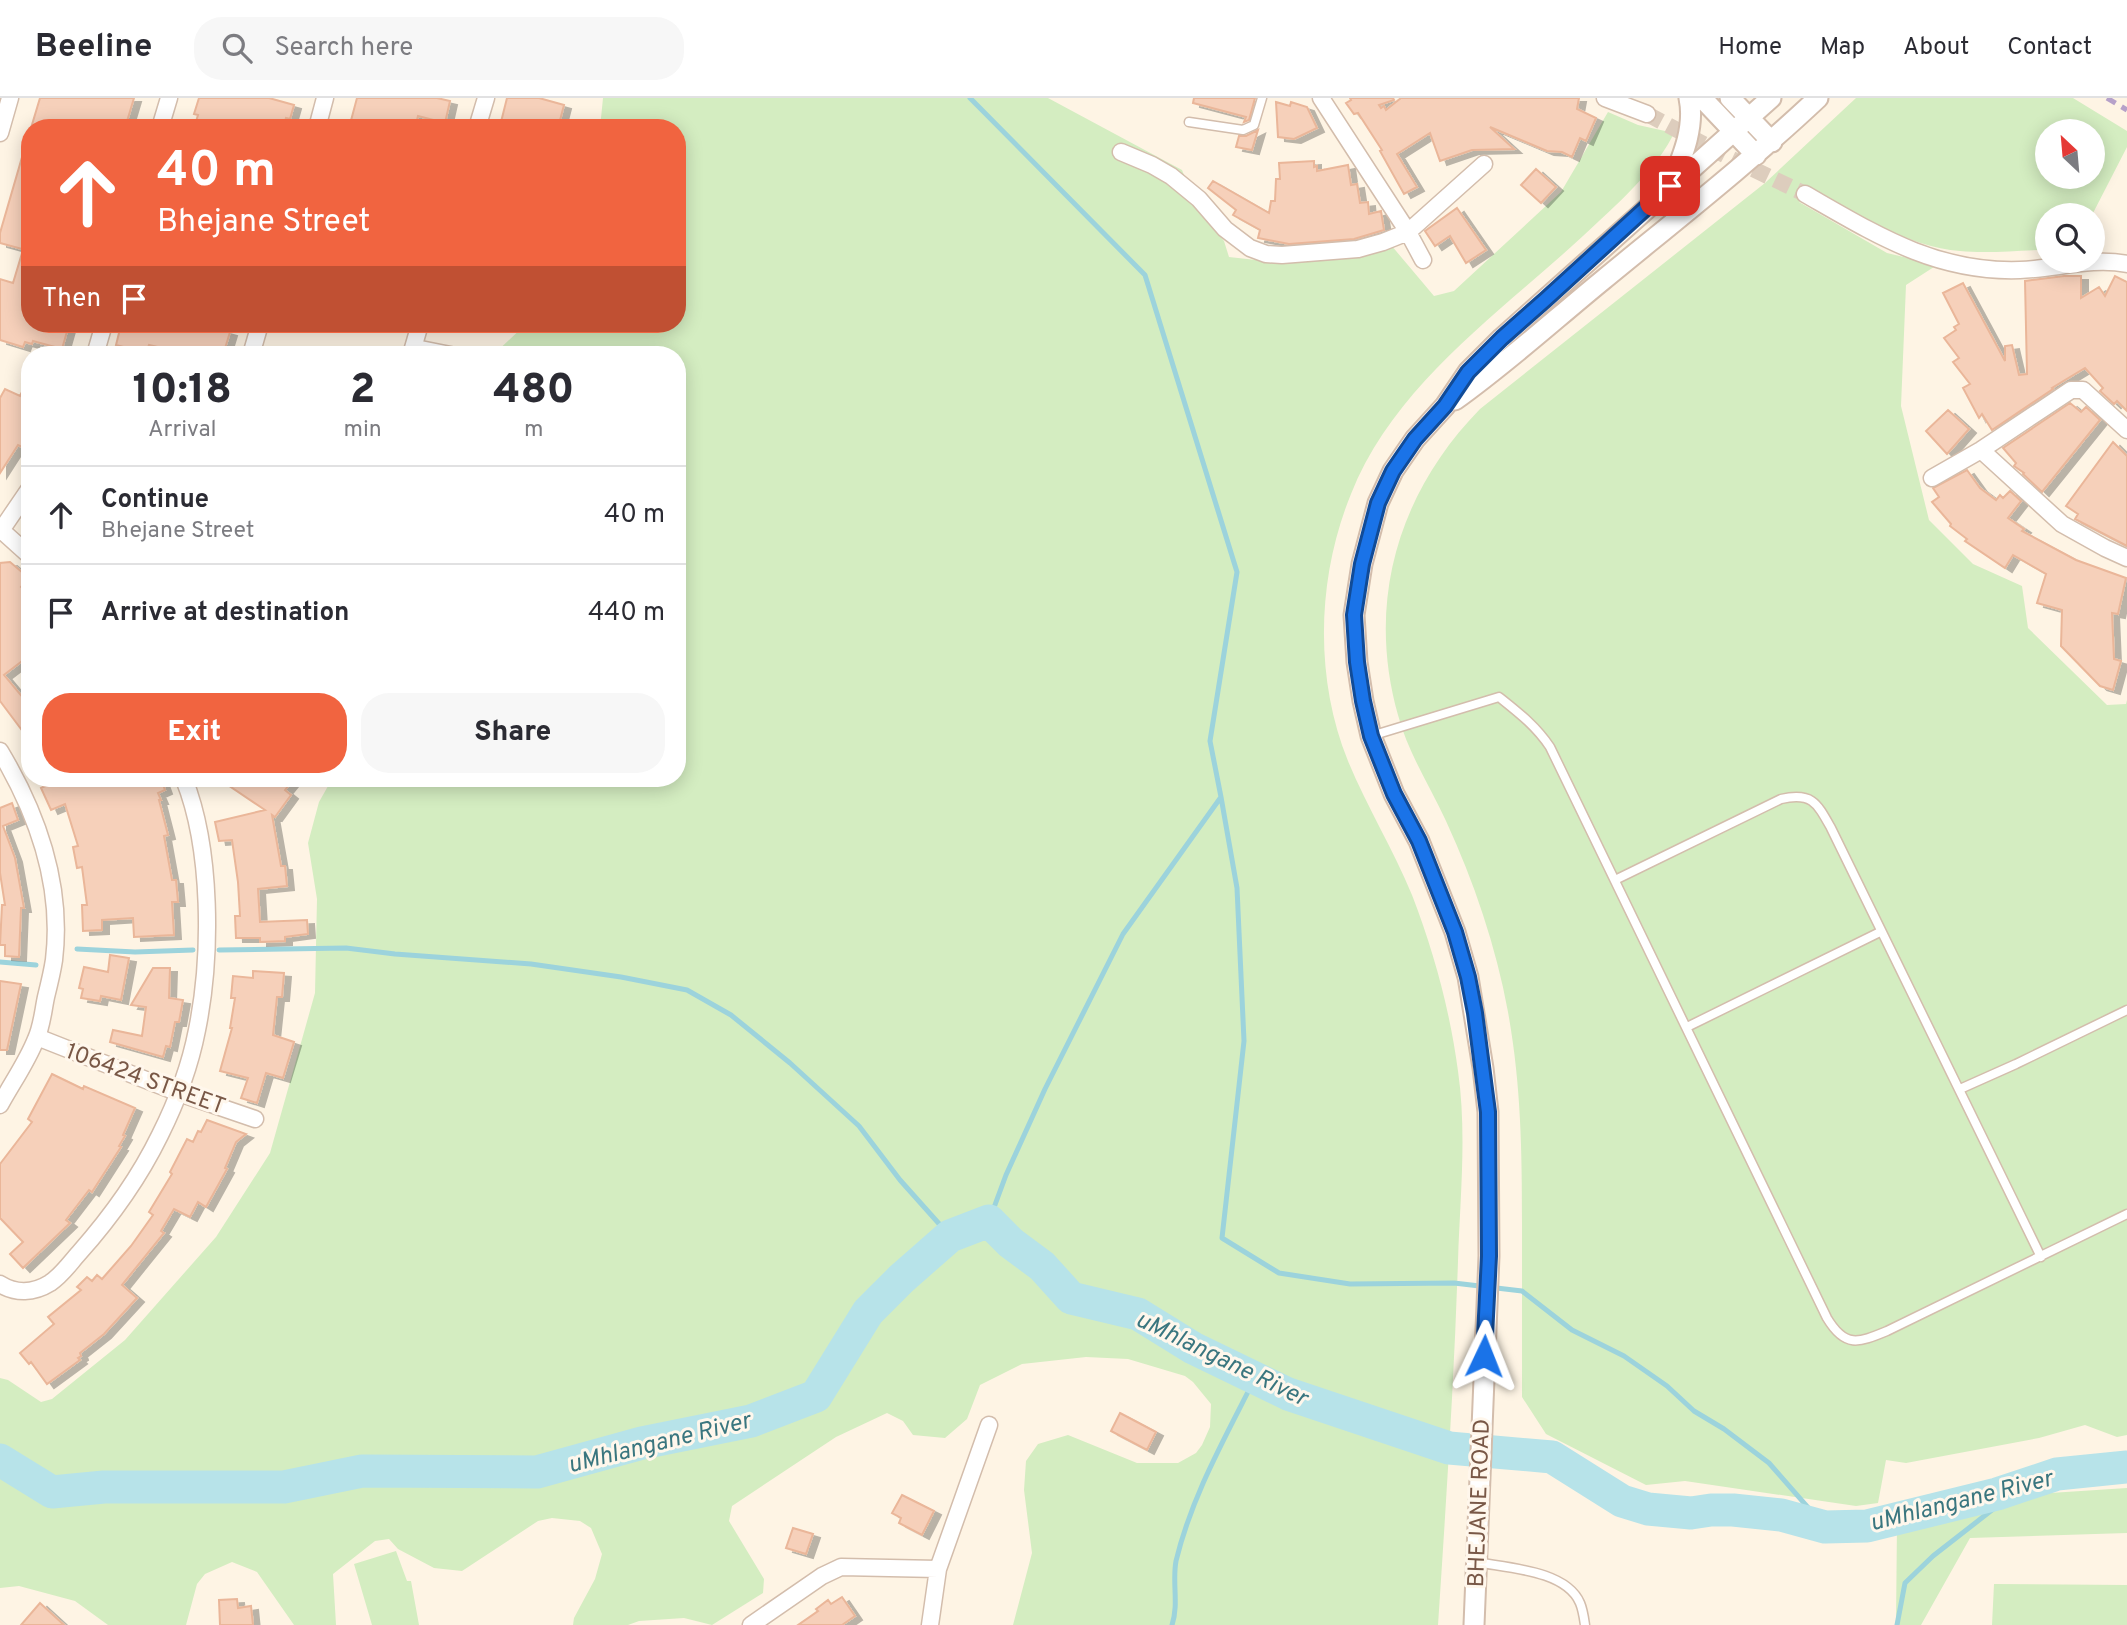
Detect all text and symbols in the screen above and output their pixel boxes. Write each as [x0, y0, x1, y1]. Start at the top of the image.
search box [194, 17, 684, 80]
text: Beeline [35, 27, 152, 69]
icon: search [218, 29, 256, 67]
text: Search here [274, 32, 413, 65]
text: Home [1718, 33, 1782, 63]
text: Map [1820, 33, 1865, 63]
text: About [1903, 33, 1969, 63]
text: Contact [2007, 33, 2092, 63]
north arrow [2035, 119, 2105, 189]
map controls [2035, 119, 2105, 273]
text: 40 m [157, 142, 276, 204]
icon: ahead [42, 147, 133, 238]
pin [1640, 156, 1700, 216]
icon: arrive [1651, 167, 1689, 205]
text: Bhejane Street [157, 203, 370, 243]
button: search [2035, 203, 2105, 273]
icon: arrive [115, 280, 153, 318]
text: Then [42, 283, 101, 316]
text: 10:18 [133, 365, 232, 418]
text: 2 [350, 365, 375, 418]
text: 480 [493, 365, 574, 418]
text: Arrival [148, 416, 217, 445]
text: min [343, 416, 382, 445]
text: m [524, 416, 544, 445]
text: Continue [101, 484, 209, 517]
icon: ahead [42, 496, 80, 534]
text: 40 m [604, 499, 665, 532]
text: Bhejane Street [101, 517, 254, 546]
icon: arrive [42, 594, 80, 632]
text: Arrive at destination [101, 597, 349, 630]
text: 440 m [588, 597, 665, 630]
button: Exit [42, 693, 347, 773]
button: Share [361, 693, 665, 773]
street label: 106424 STREET [61, 1038, 229, 1123]
water label: uMhlangane River [1130, 1305, 1314, 1415]
position arrow [1447, 1319, 1521, 1393]
water label: uMhlangane River [565, 1406, 756, 1481]
street label: BHEJANE ROAD [1463, 1418, 1498, 1588]
water label: uMhlangane River [1867, 1464, 2058, 1539]

